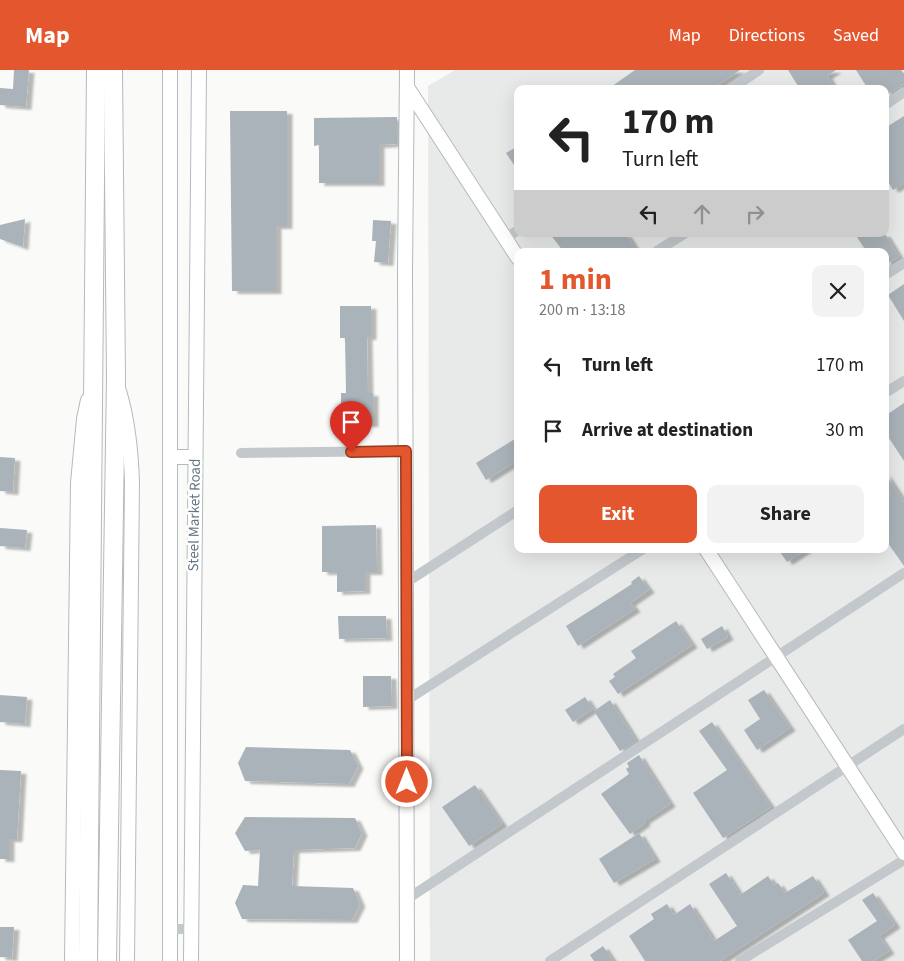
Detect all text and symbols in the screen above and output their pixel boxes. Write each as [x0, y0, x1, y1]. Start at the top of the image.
text: Map [25, 18, 70, 53]
text: Map [669, 23, 701, 48]
text: Directions [729, 23, 805, 48]
text: Saved [833, 23, 879, 48]
text: 170 m [622, 97, 714, 147]
icon: left [539, 105, 604, 170]
text: Turn left [622, 143, 698, 175]
icon: left [635, 200, 663, 228]
icon: ahead [688, 200, 716, 228]
icon: right [741, 200, 769, 228]
text: 1 min [539, 258, 612, 301]
button: close [812, 265, 864, 317]
text: 200 m · 13:18 [539, 299, 626, 321]
icon: left [539, 352, 567, 380]
text: Turn left [582, 352, 653, 379]
text: 170 m [816, 352, 864, 379]
pin [330, 401, 372, 452]
icon: arrive [337, 408, 365, 436]
icon: arrive [539, 417, 567, 445]
text: Arrive at destination [582, 417, 753, 444]
text: 30 m [826, 417, 864, 444]
street label: Steel Market Road [183, 459, 206, 571]
button: Exit [539, 485, 697, 543]
button: Share [707, 485, 864, 543]
position arrow [380, 755, 432, 807]

